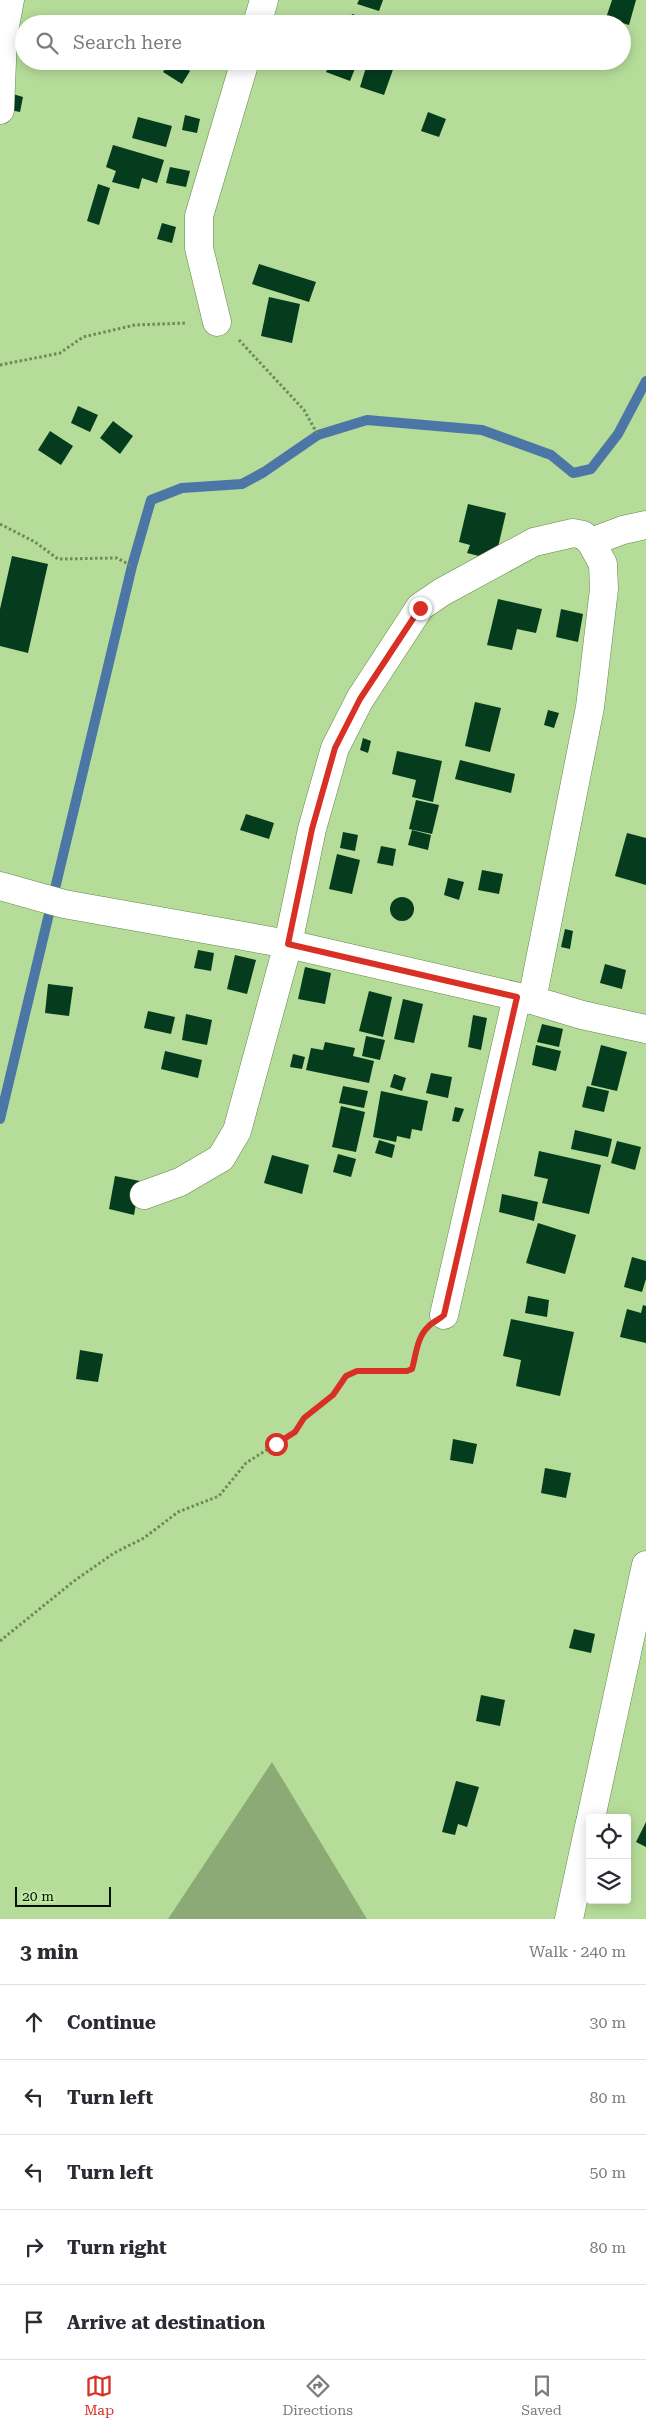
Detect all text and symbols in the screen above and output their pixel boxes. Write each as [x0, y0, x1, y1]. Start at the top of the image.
search box [15, 15, 631, 70]
icon: search [33, 29, 61, 57]
text: Search here [73, 31, 182, 54]
route end [409, 597, 432, 620]
route start [265, 1433, 288, 1456]
map controls [586, 1814, 631, 1904]
button: locate [586, 1814, 631, 1859]
button: layers [586, 1859, 631, 1904]
scale bar [15, 1884, 111, 1907]
text: 20 m [22, 1888, 54, 1904]
text: 3 min [20, 1940, 78, 1964]
text: Walk · 240 m [529, 1942, 626, 1961]
icon: ahead [20, 2008, 48, 2036]
text: Continue [67, 2011, 156, 2034]
text: 30 m [589, 2013, 626, 2032]
icon: left [20, 2083, 48, 2111]
text: Turn left [67, 2086, 153, 2109]
text: 80 m [589, 2088, 626, 2107]
icon: left [20, 2158, 48, 2186]
text: Turn left [67, 2161, 153, 2184]
text: 50 m [589, 2163, 626, 2182]
icon: right [20, 2233, 48, 2261]
text: Turn right [67, 2236, 167, 2259]
text: 80 m [589, 2238, 626, 2257]
icon: arrive [20, 2308, 48, 2336]
text: Arrive at destination [67, 2311, 265, 2334]
tab: Map [84, 2372, 114, 2418]
tab: Directions [282, 2372, 353, 2418]
tab: Saved [521, 2372, 562, 2418]

